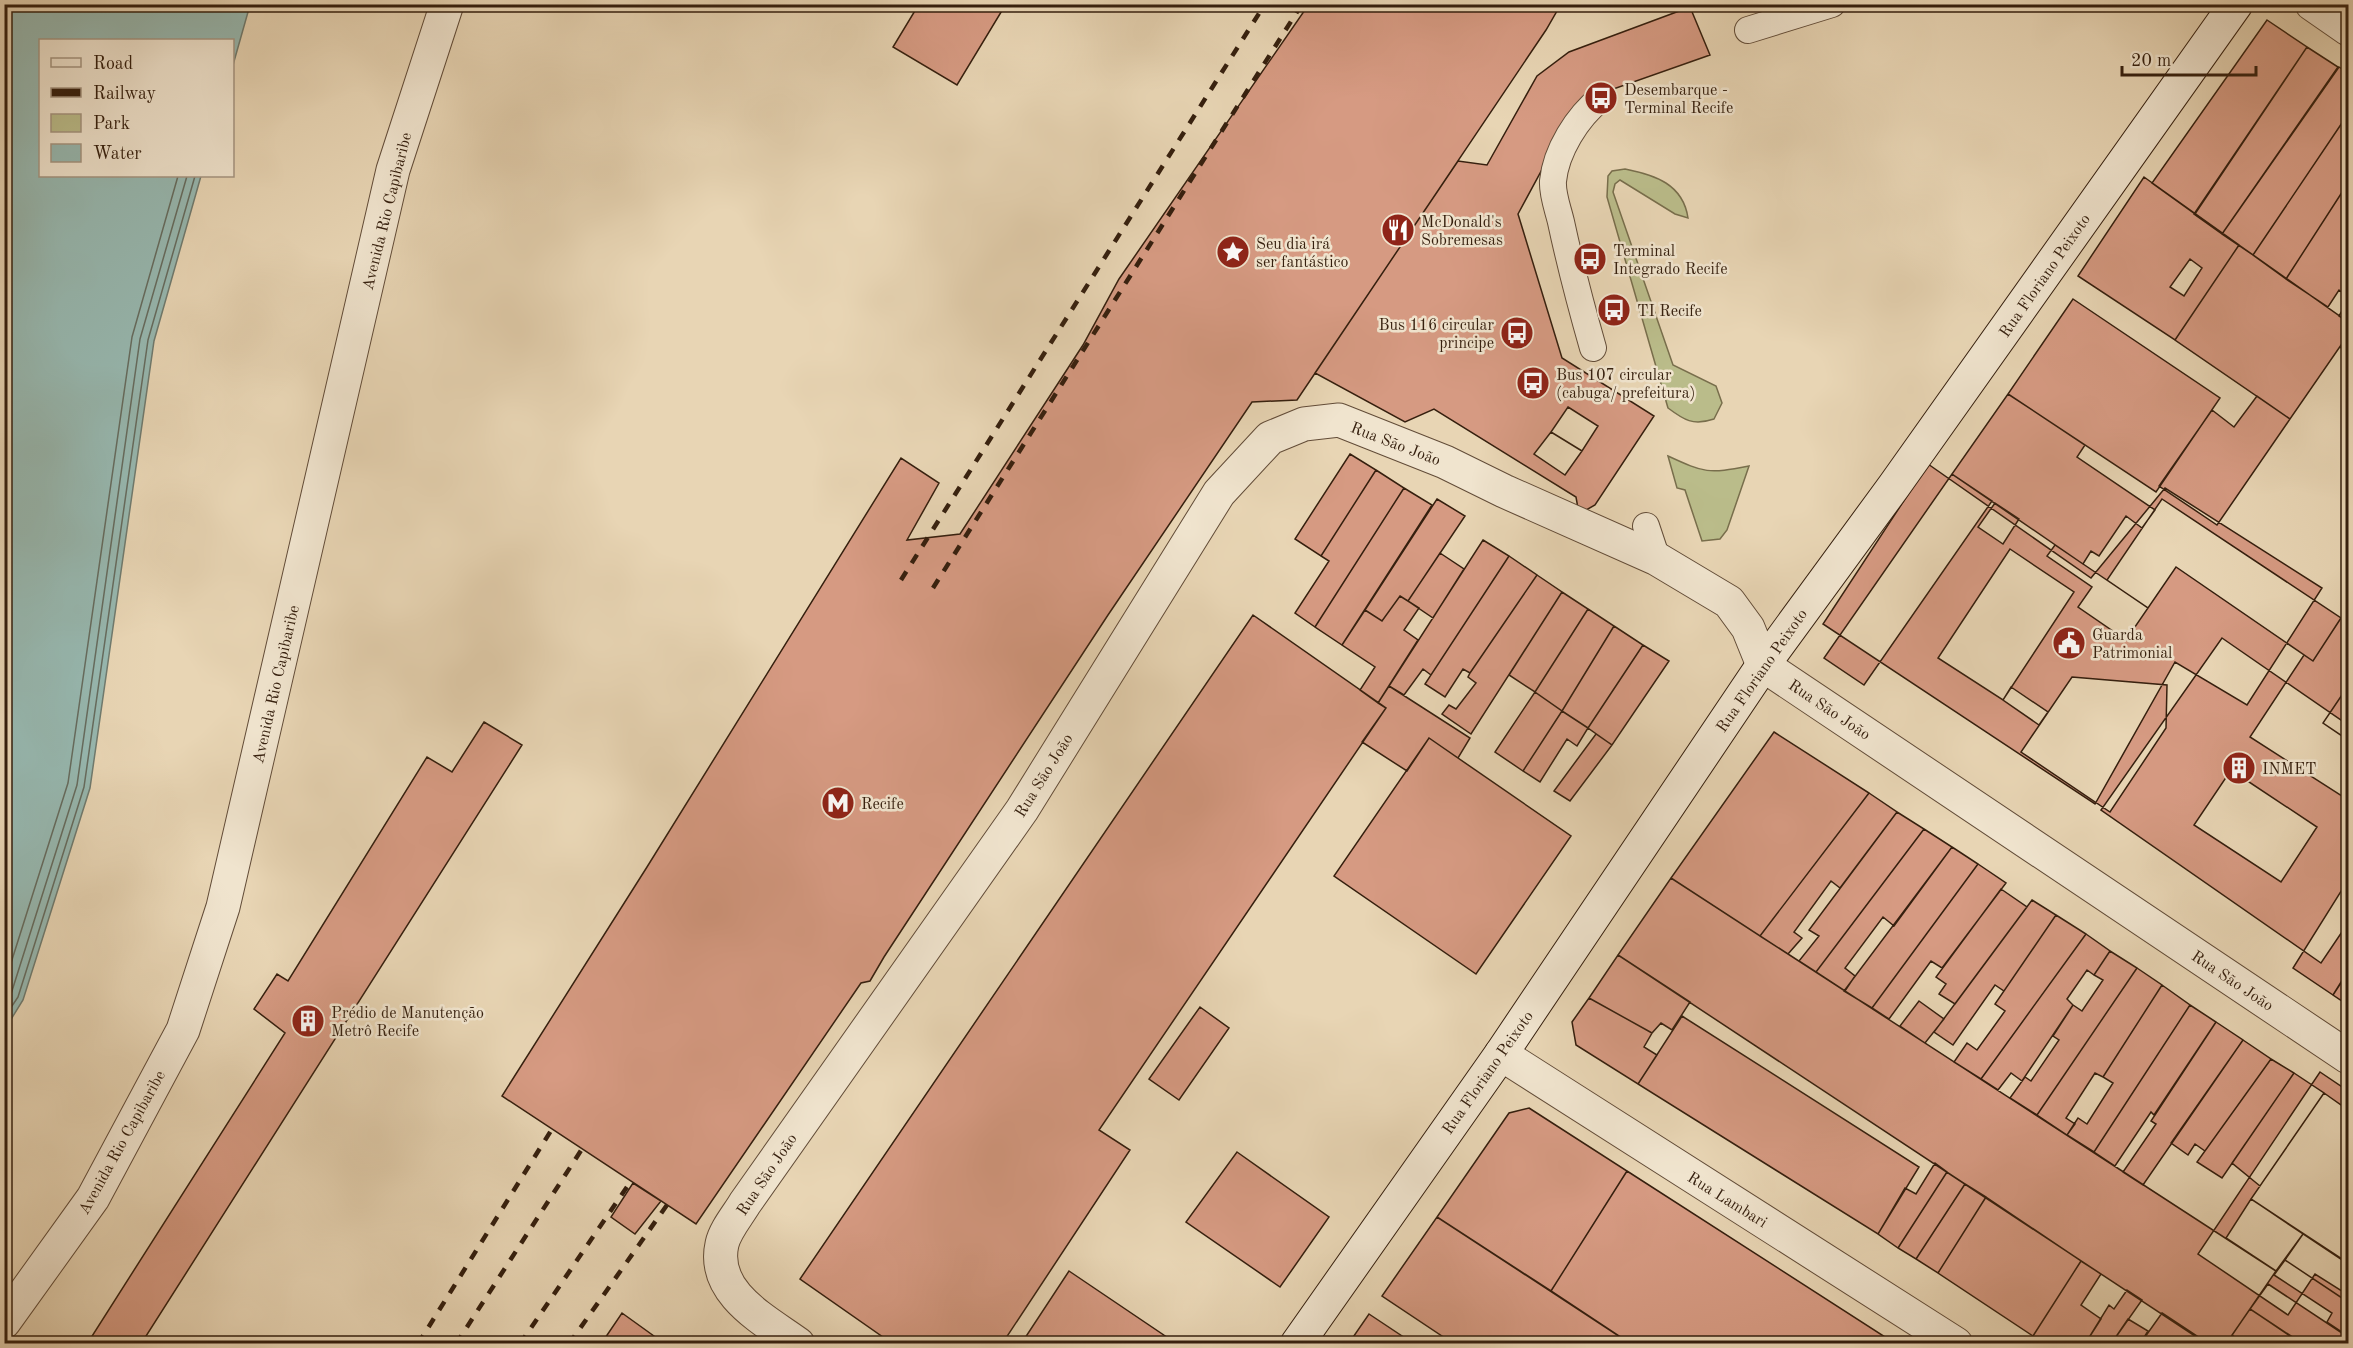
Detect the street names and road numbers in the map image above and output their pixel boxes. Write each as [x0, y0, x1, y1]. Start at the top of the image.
street label: Avenida Rio Capibaribe [361, 131, 415, 292]
street label: Rua Floriano Peixoto [1997, 212, 2094, 341]
street label: Rua São João [1348, 420, 1443, 469]
street label: Avenida Rio Capibaribe [251, 604, 303, 765]
street label: Rua Floriano Peixoto [1714, 607, 1811, 736]
street label: Rua São João [1785, 677, 1873, 744]
street label: Rua São João [1013, 731, 1077, 821]
street label: Rua São João [2188, 948, 2276, 1015]
street label: Rua Floriano Peixoto [1440, 1009, 1537, 1138]
street label: Avenida Rio Capibaribe [77, 1068, 169, 1218]
street label: Rua São João [734, 1131, 801, 1219]
street label: Rua Lambari [1684, 1170, 1770, 1232]

